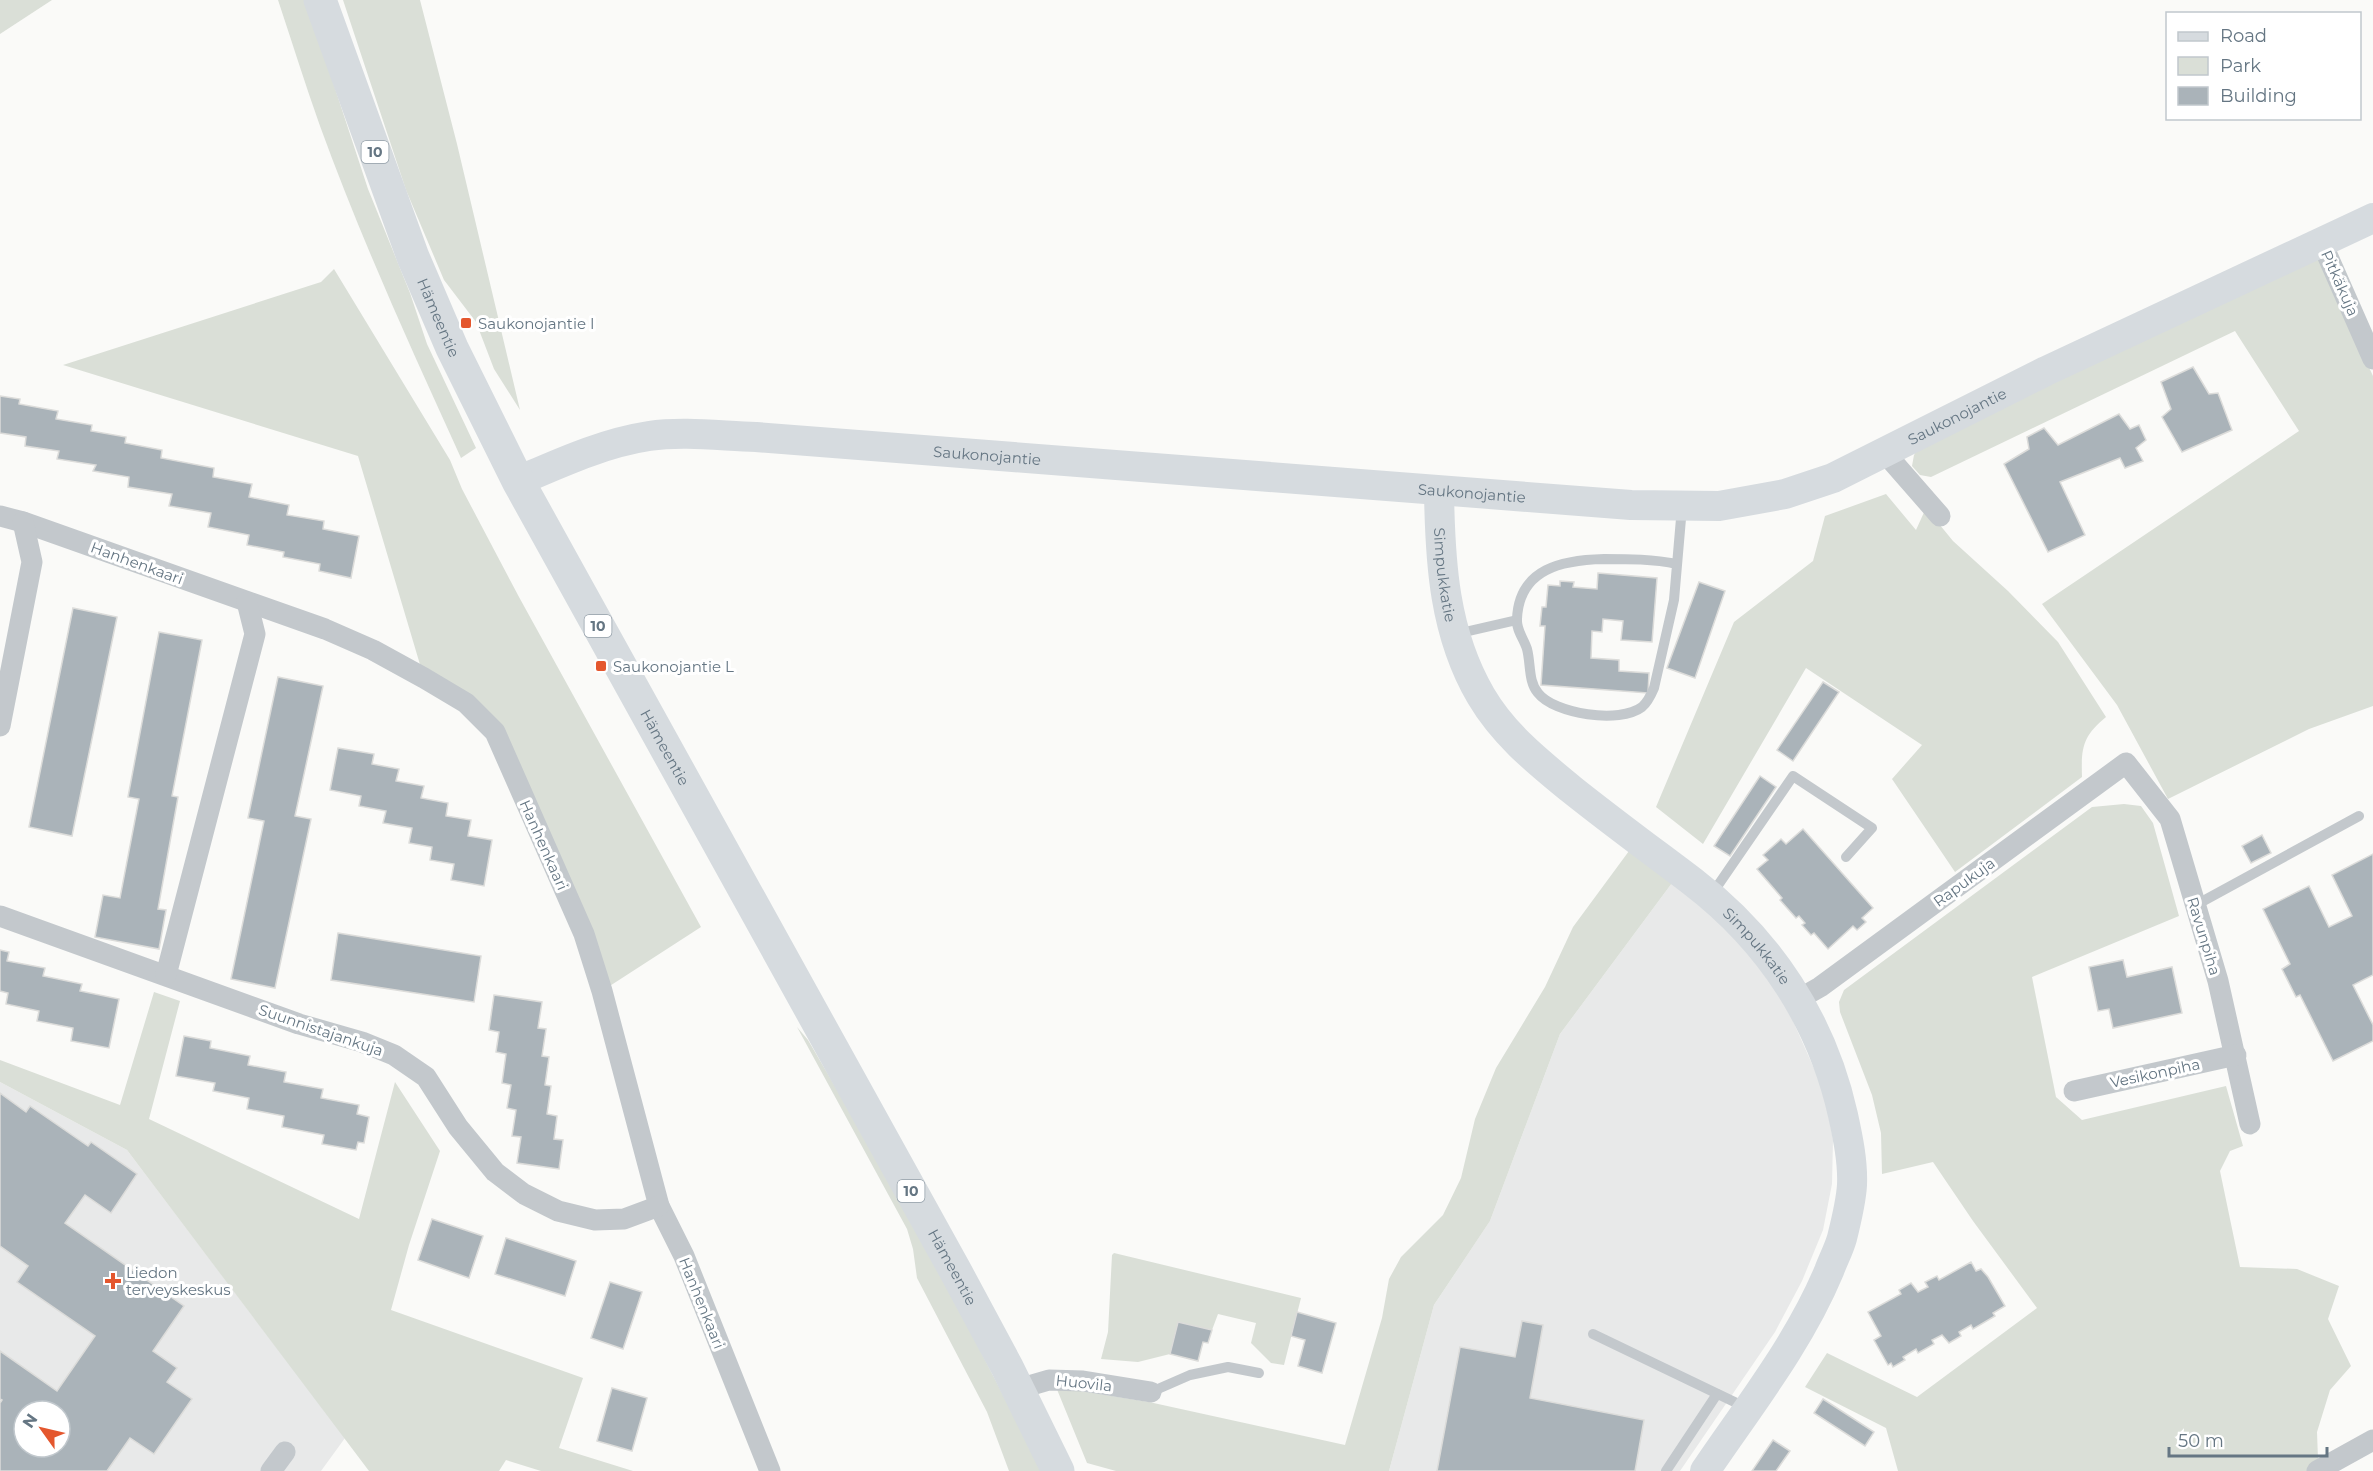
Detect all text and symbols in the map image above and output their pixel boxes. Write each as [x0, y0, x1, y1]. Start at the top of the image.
legend [2166, 12, 2361, 120]
text: Road [2220, 25, 2267, 47]
text: Park [2220, 55, 2261, 77]
text: Building [2220, 85, 2297, 107]
road number: 10 [362, 141, 388, 163]
street label: Pitkäkuja [2317, 247, 2363, 319]
street label: Hämeentie [414, 275, 464, 360]
place label: Saukonojantie I [478, 314, 594, 333]
marker: Saukonojantie I [459, 316, 473, 330]
street label: Saukonojantie [1904, 383, 2009, 449]
street label: Saukonojantie [933, 441, 1042, 469]
street label: Saukonojantie [1417, 479, 1526, 506]
street label: Simpukkatie [1430, 527, 1461, 624]
street label: Hanhenkaari [88, 537, 186, 589]
road number: 10 [584, 615, 612, 637]
place label: Saukonojantie L [613, 657, 734, 676]
marker: Saukonojantie L [594, 659, 608, 673]
street label: Hämeentie [637, 706, 694, 789]
street label: Hanhenkaari [516, 797, 572, 893]
street label: Rapukuja [1929, 853, 1999, 911]
street label: Ravunpiha [2183, 894, 2225, 978]
street label: Simpukkatie [1719, 903, 1795, 988]
street label: Suunnistajankuja [256, 1000, 386, 1060]
street label: Vesikonpiha [2108, 1054, 2202, 1092]
road number: 10 [898, 1180, 924, 1202]
street label: Hämeentie [924, 1225, 982, 1308]
street label: Hanhenkaari [675, 1254, 729, 1352]
place label: Liedon terveyskeskus [126, 1263, 231, 1299]
marker: Liedon terveyskeskus [104, 1272, 122, 1290]
street label: Huovila [1055, 1371, 1113, 1395]
north arrow [12, 1399, 72, 1459]
text: N [18, 1410, 41, 1432]
scale bar [2169, 1420, 2326, 1458]
text: 50 m [2178, 1430, 2224, 1452]

